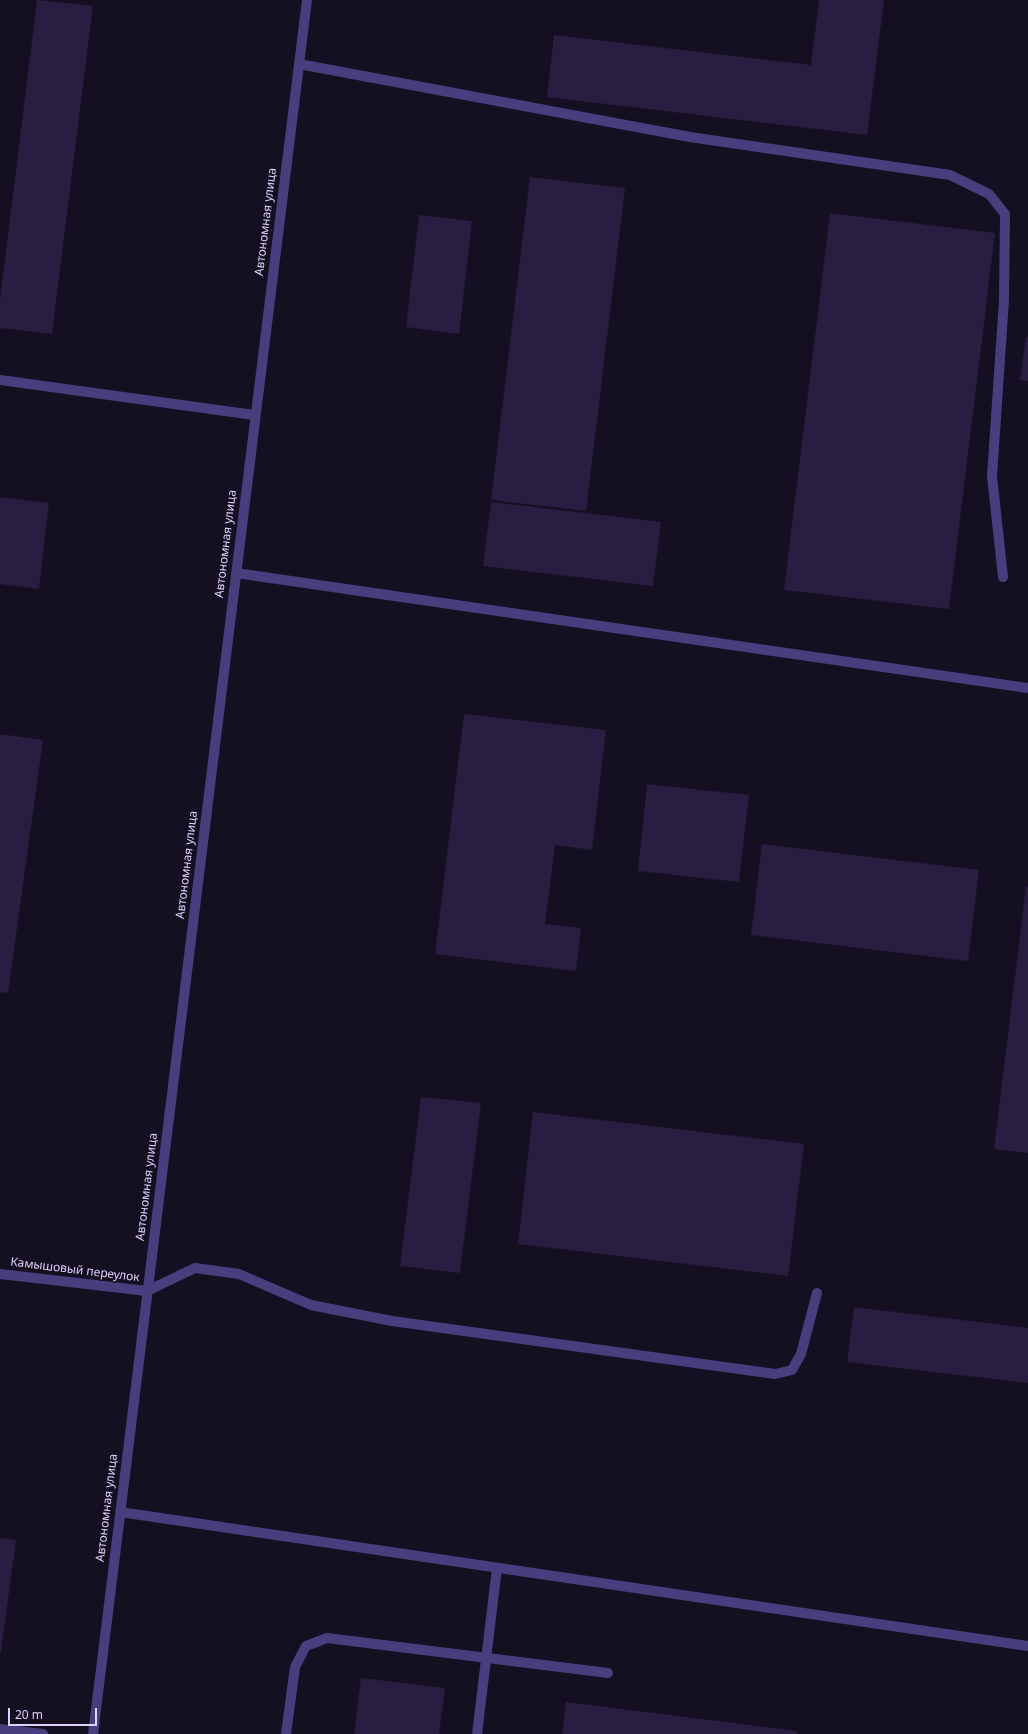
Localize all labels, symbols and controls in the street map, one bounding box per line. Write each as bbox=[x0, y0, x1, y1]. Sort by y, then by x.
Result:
street label: Автономная улица bbox=[252, 167, 280, 277]
street label: Автономная улица bbox=[212, 489, 240, 599]
street label: Автономная улица bbox=[173, 810, 201, 920]
street label: Автономная улица bbox=[133, 1132, 161, 1242]
street label: Камышовый переулок bbox=[10, 1255, 140, 1285]
street label: Автономная улица bbox=[93, 1453, 121, 1563]
scale bar bbox=[10, 1700, 99, 1726]
text: 20 m bbox=[15, 1706, 43, 1723]

